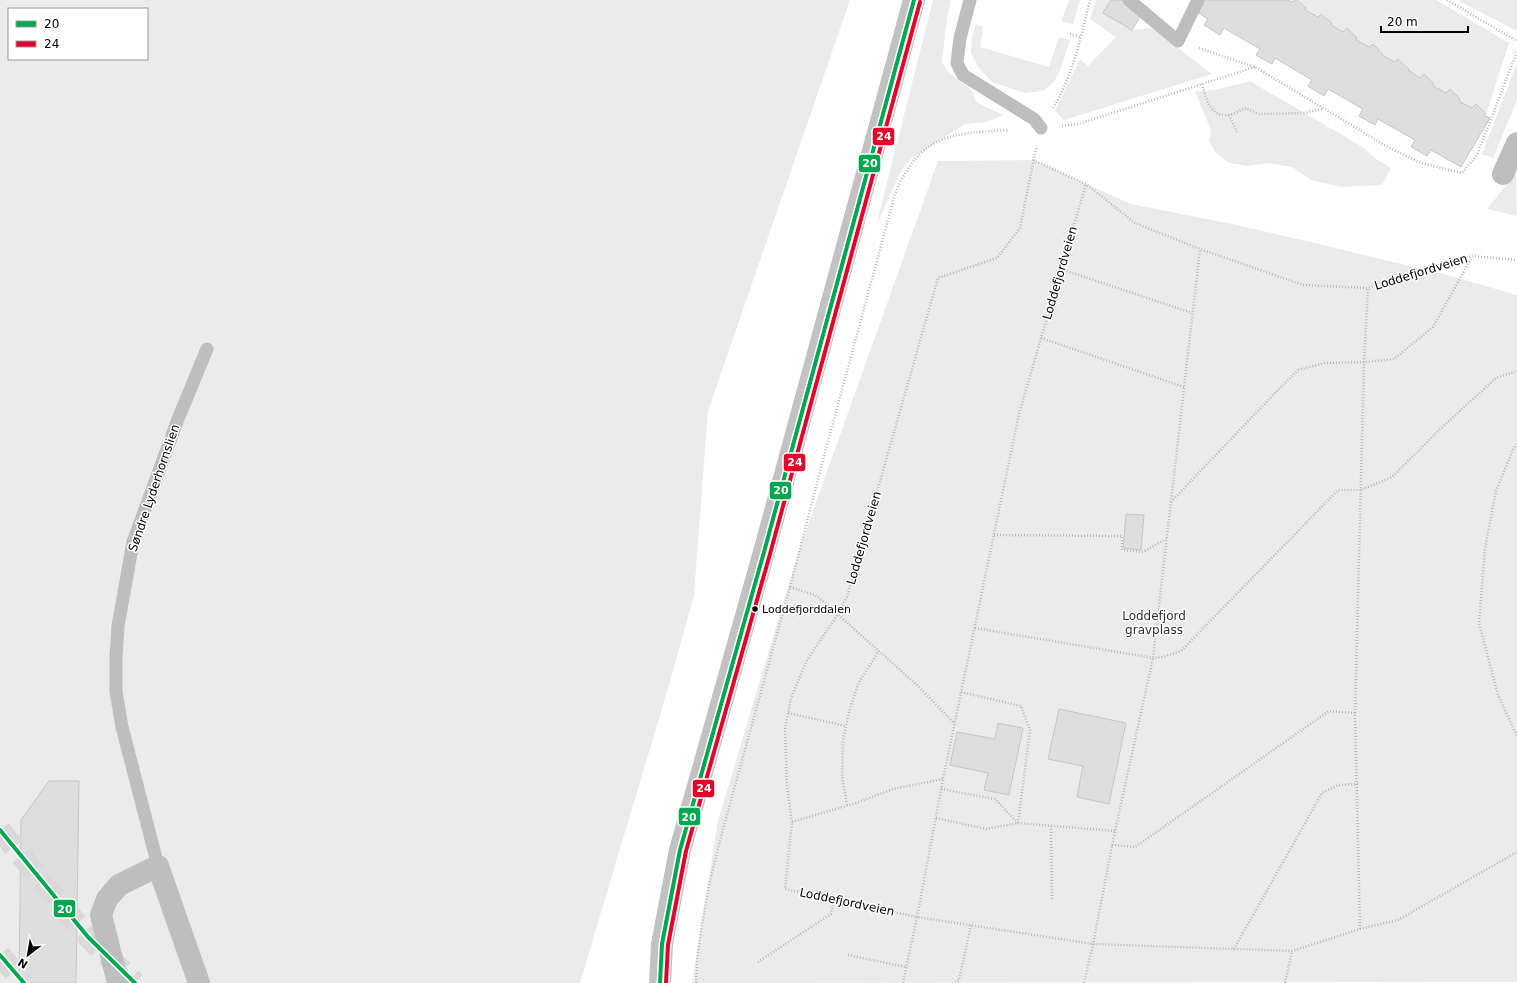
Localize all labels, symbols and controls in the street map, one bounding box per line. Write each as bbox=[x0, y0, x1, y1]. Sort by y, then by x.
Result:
legend bbox=[8, 8, 148, 60]
scale bar bbox=[1381, 8, 1468, 34]
text: 20 m bbox=[1387, 15, 1418, 29]
text: 20 bbox=[44, 17, 59, 31]
text: 24 bbox=[44, 37, 59, 51]
line badge: 24 bbox=[872, 127, 895, 146]
text: 24 bbox=[876, 130, 892, 143]
line badge: 20 bbox=[858, 154, 881, 173]
text: 20 bbox=[862, 157, 878, 170]
street label: Loddefjordveien bbox=[1040, 225, 1080, 321]
street label: Loddefjordveien bbox=[1373, 251, 1469, 293]
street label: Søndre Lyderhornslien bbox=[126, 423, 182, 553]
line badge: 24 bbox=[783, 453, 806, 472]
text: 24 bbox=[787, 456, 803, 469]
line badge: 20 bbox=[769, 481, 792, 500]
text: 20 bbox=[773, 484, 789, 497]
street label: Loddefjordveien bbox=[844, 490, 884, 586]
place label: Loddefjorddalen bbox=[762, 603, 851, 616]
marker: Loddefjorddalen bbox=[750, 604, 760, 614]
park label: Loddefjord gravplass bbox=[1122, 609, 1186, 637]
line badge: 24 bbox=[692, 779, 715, 798]
text: 24 bbox=[696, 782, 712, 795]
line badge: 20 bbox=[678, 807, 701, 826]
text: 20 bbox=[681, 811, 697, 824]
street label: Loddefjordveien bbox=[798, 885, 896, 919]
line badge: 20 bbox=[53, 899, 76, 918]
text: 20 bbox=[57, 903, 73, 916]
north arrow bbox=[8, 935, 48, 975]
text: N bbox=[16, 955, 30, 971]

